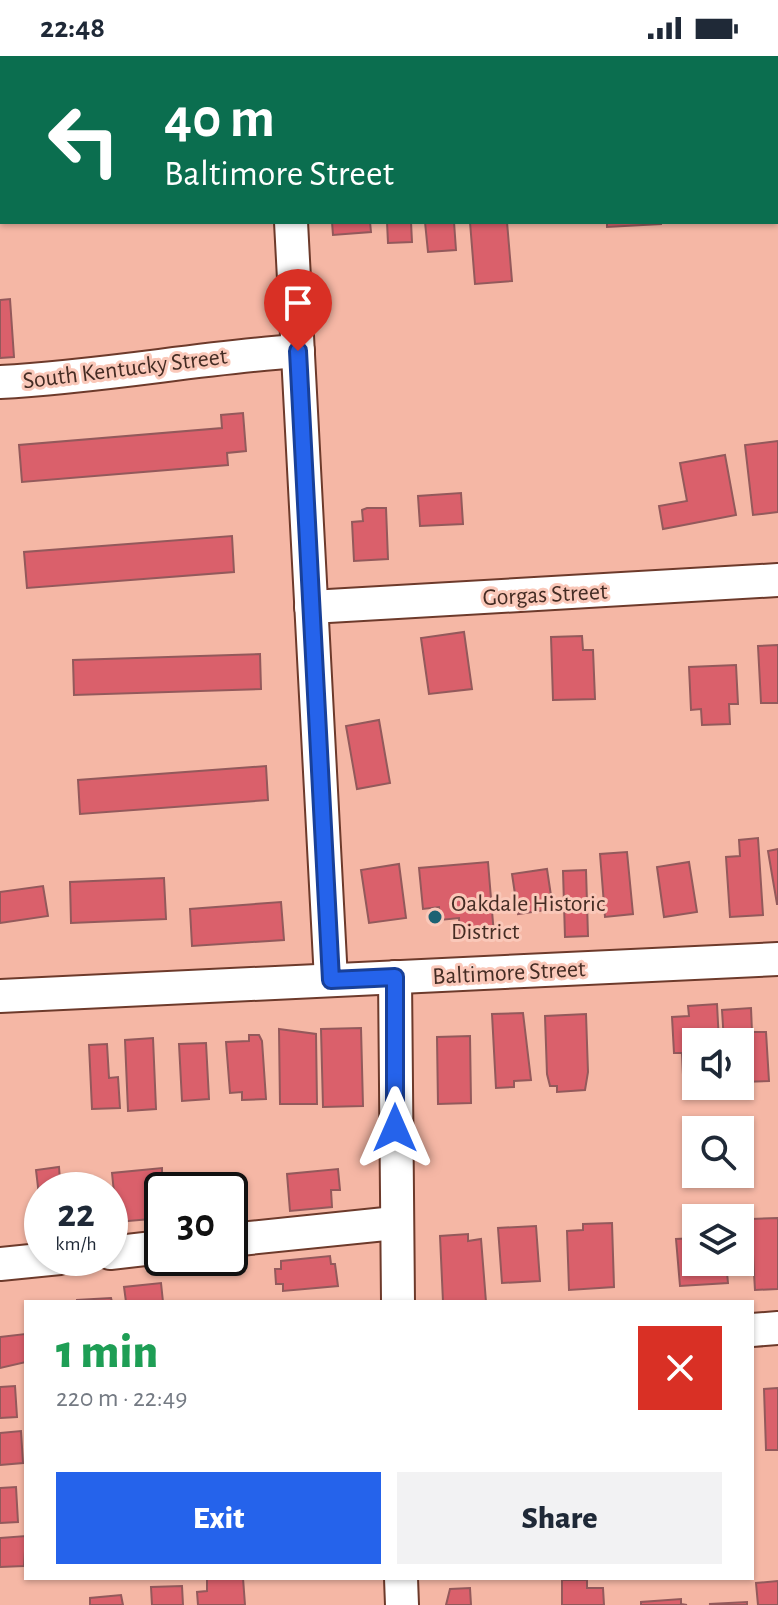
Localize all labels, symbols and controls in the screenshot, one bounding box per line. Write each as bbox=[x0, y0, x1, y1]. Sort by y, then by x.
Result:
text: 22:48 bbox=[40, 13, 105, 43]
icon: left bbox=[32, 88, 136, 192]
text: 40 m bbox=[164, 91, 275, 147]
text: Baltimore Street bbox=[164, 156, 394, 192]
pin bbox=[264, 269, 332, 351]
icon: arrive bbox=[276, 281, 320, 325]
street label: South Kentucky Street bbox=[22, 345, 229, 393]
street label: Gorgas Street bbox=[482, 580, 608, 610]
place label: Oakdale Historic District bbox=[451, 892, 605, 944]
marker: Oakdale Historic District bbox=[426, 908, 444, 926]
street label: Baltimore Street bbox=[432, 957, 587, 989]
map controls bbox=[682, 1028, 754, 1276]
button: sound bbox=[682, 1028, 754, 1100]
position arrow bbox=[353, 1086, 437, 1170]
button: search bbox=[682, 1116, 754, 1188]
speed limit sign: 30 bbox=[144, 1172, 248, 1276]
text: 22 bbox=[57, 1194, 95, 1234]
button: layers bbox=[682, 1204, 754, 1276]
text: km/h bbox=[55, 1234, 97, 1254]
button: close bbox=[638, 1326, 722, 1410]
text: 1 min bbox=[56, 1329, 158, 1377]
text: 220 m · 22:49 bbox=[56, 1385, 187, 1411]
button: Exit bbox=[56, 1472, 381, 1564]
button: Share bbox=[397, 1472, 722, 1564]

